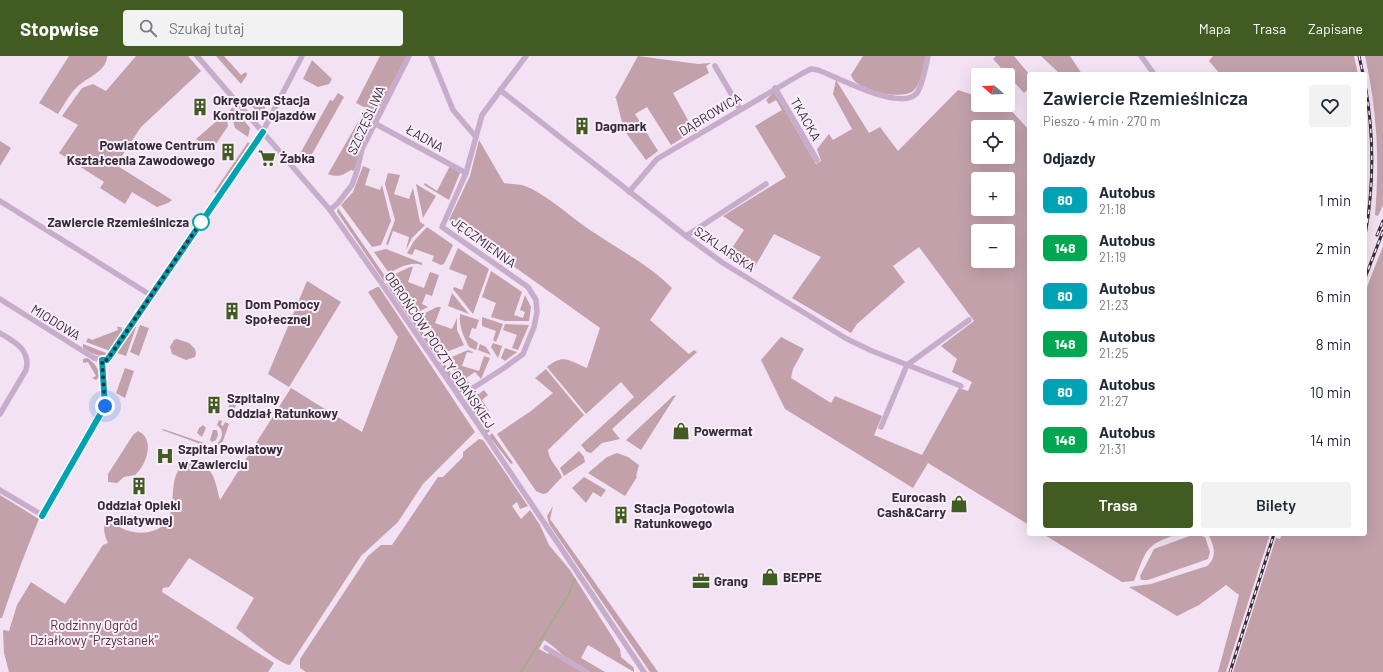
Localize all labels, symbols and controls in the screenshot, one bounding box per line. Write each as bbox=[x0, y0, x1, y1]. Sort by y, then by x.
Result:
search box bbox=[123, 10, 403, 46]
text: Stopwise bbox=[20, 17, 99, 40]
icon: search bbox=[137, 17, 159, 39]
text: Szukaj tutaj bbox=[169, 19, 244, 37]
text: Mapa bbox=[1199, 20, 1231, 37]
text: Trasa bbox=[1253, 20, 1286, 37]
text: Zapisane bbox=[1308, 20, 1363, 37]
north arrow bbox=[971, 68, 1015, 112]
map controls bbox=[971, 68, 1015, 268]
street label: SZCZĘŚLIWA bbox=[344, 83, 388, 157]
button: heart bbox=[1309, 85, 1351, 127]
text: Zawiercie Rzemieślnicza bbox=[1043, 86, 1248, 109]
street label: DĄBROWICA bbox=[676, 89, 744, 139]
place label: Okręgowa Stacja Kontroli Pojazdów bbox=[213, 92, 316, 123]
street label: TKACKA bbox=[787, 94, 825, 144]
building icon: Okręgowa Stacja Kontroli Pojazdów bbox=[190, 97, 210, 117]
text: Pieszo · 4 min · 270 m bbox=[1043, 113, 1160, 129]
building icon: Dagmark bbox=[572, 116, 592, 136]
place label: Dagmark bbox=[595, 118, 647, 134]
button: locate bbox=[971, 120, 1015, 164]
street label: ŁADNA bbox=[402, 121, 447, 155]
place label: Powiatowe Centrum Kształcenia Zawodowego bbox=[67, 137, 215, 168]
building icon: Powiatowe Centrum Kształcenia Zawodowego bbox=[218, 142, 238, 162]
supermarket icon: Żabka bbox=[257, 148, 277, 168]
text: Odjazdy bbox=[1043, 149, 1095, 167]
place label: Żabka bbox=[280, 150, 315, 166]
button: + bbox=[971, 172, 1015, 216]
text: Autobus bbox=[1099, 183, 1155, 201]
text: 80 bbox=[1057, 191, 1073, 208]
text: 1 min bbox=[1318, 191, 1351, 209]
text: 21:18 bbox=[1099, 201, 1126, 217]
marker: Zawiercie Rzemieślnicza bbox=[192, 213, 210, 231]
street label: JĘCZMIENNA bbox=[448, 213, 520, 271]
place label: Zawiercie Rzemieślnicza bbox=[47, 214, 189, 230]
street label: SZKLARSKA bbox=[691, 223, 759, 275]
button: − bbox=[971, 224, 1015, 268]
text: Autobus bbox=[1099, 231, 1155, 249]
text: 148 bbox=[1055, 239, 1076, 256]
text: 2 min bbox=[1316, 239, 1351, 257]
text: 21:19 bbox=[1099, 249, 1126, 265]
street label: OBROŃCÓW POCZTY GDAŃSKIEJ bbox=[381, 269, 499, 431]
text: Autobus bbox=[1099, 279, 1155, 297]
text: 80 bbox=[1057, 287, 1073, 304]
text: 6 min bbox=[1316, 287, 1351, 305]
place label: Dom Pomocy Społecznej bbox=[245, 296, 320, 327]
text: 21:23 bbox=[1099, 297, 1128, 313]
street label: MIODOWA bbox=[28, 301, 84, 343]
building icon: Dom Pomocy Społecznej bbox=[222, 301, 242, 321]
text: Autobus bbox=[1099, 327, 1155, 345]
text: 148 bbox=[1055, 335, 1076, 352]
text: 8 min bbox=[1316, 335, 1351, 353]
text: 21:25 bbox=[1099, 345, 1128, 361]
text: Autobus bbox=[1099, 375, 1155, 393]
text: 80 bbox=[1057, 383, 1073, 400]
text: 10 min bbox=[1310, 383, 1351, 401]
place label: Szpitalny Oddział Ratunkowy bbox=[227, 390, 338, 421]
text: 21:27 bbox=[1099, 393, 1128, 409]
building icon: Szpitalny Oddział Ratunkowy bbox=[204, 395, 224, 415]
your location bbox=[95, 396, 115, 416]
shop icon: Powermat bbox=[671, 421, 691, 441]
place label: Powermat bbox=[694, 423, 753, 439]
text: Autobus bbox=[1099, 423, 1155, 441]
text: 148 bbox=[1055, 431, 1076, 448]
text: 14 min bbox=[1310, 431, 1351, 449]
place label: Szpital Powiatowy w Zawierciu bbox=[178, 441, 283, 472]
text: 21:31 bbox=[1099, 441, 1126, 457]
hospital icon: Szpital Powiatowy w Zawierciu bbox=[155, 446, 175, 466]
building icon: Oddział Opieki Paliatywnej bbox=[129, 476, 149, 496]
button: Trasa bbox=[1043, 482, 1193, 528]
button: Bilety bbox=[1201, 482, 1351, 528]
place label: Eurocash Cash&Carry bbox=[877, 489, 946, 520]
shop icon: Eurocash Cash&Carry bbox=[949, 494, 969, 514]
place label: Oddział Opieki Paliatywnej bbox=[97, 497, 181, 528]
place label: Stacja Pogotowia Ratunkowego bbox=[634, 500, 734, 531]
building icon: Stacja Pogotowia Ratunkowego bbox=[611, 505, 631, 525]
shop icon: BEPPE bbox=[760, 567, 780, 587]
place label: BEPPE bbox=[783, 569, 822, 585]
office icon: Grang bbox=[691, 571, 711, 591]
place label: Grang bbox=[714, 573, 748, 589]
park label: Rodzinny Ogród Działkowy "Przystanek" bbox=[30, 617, 159, 648]

